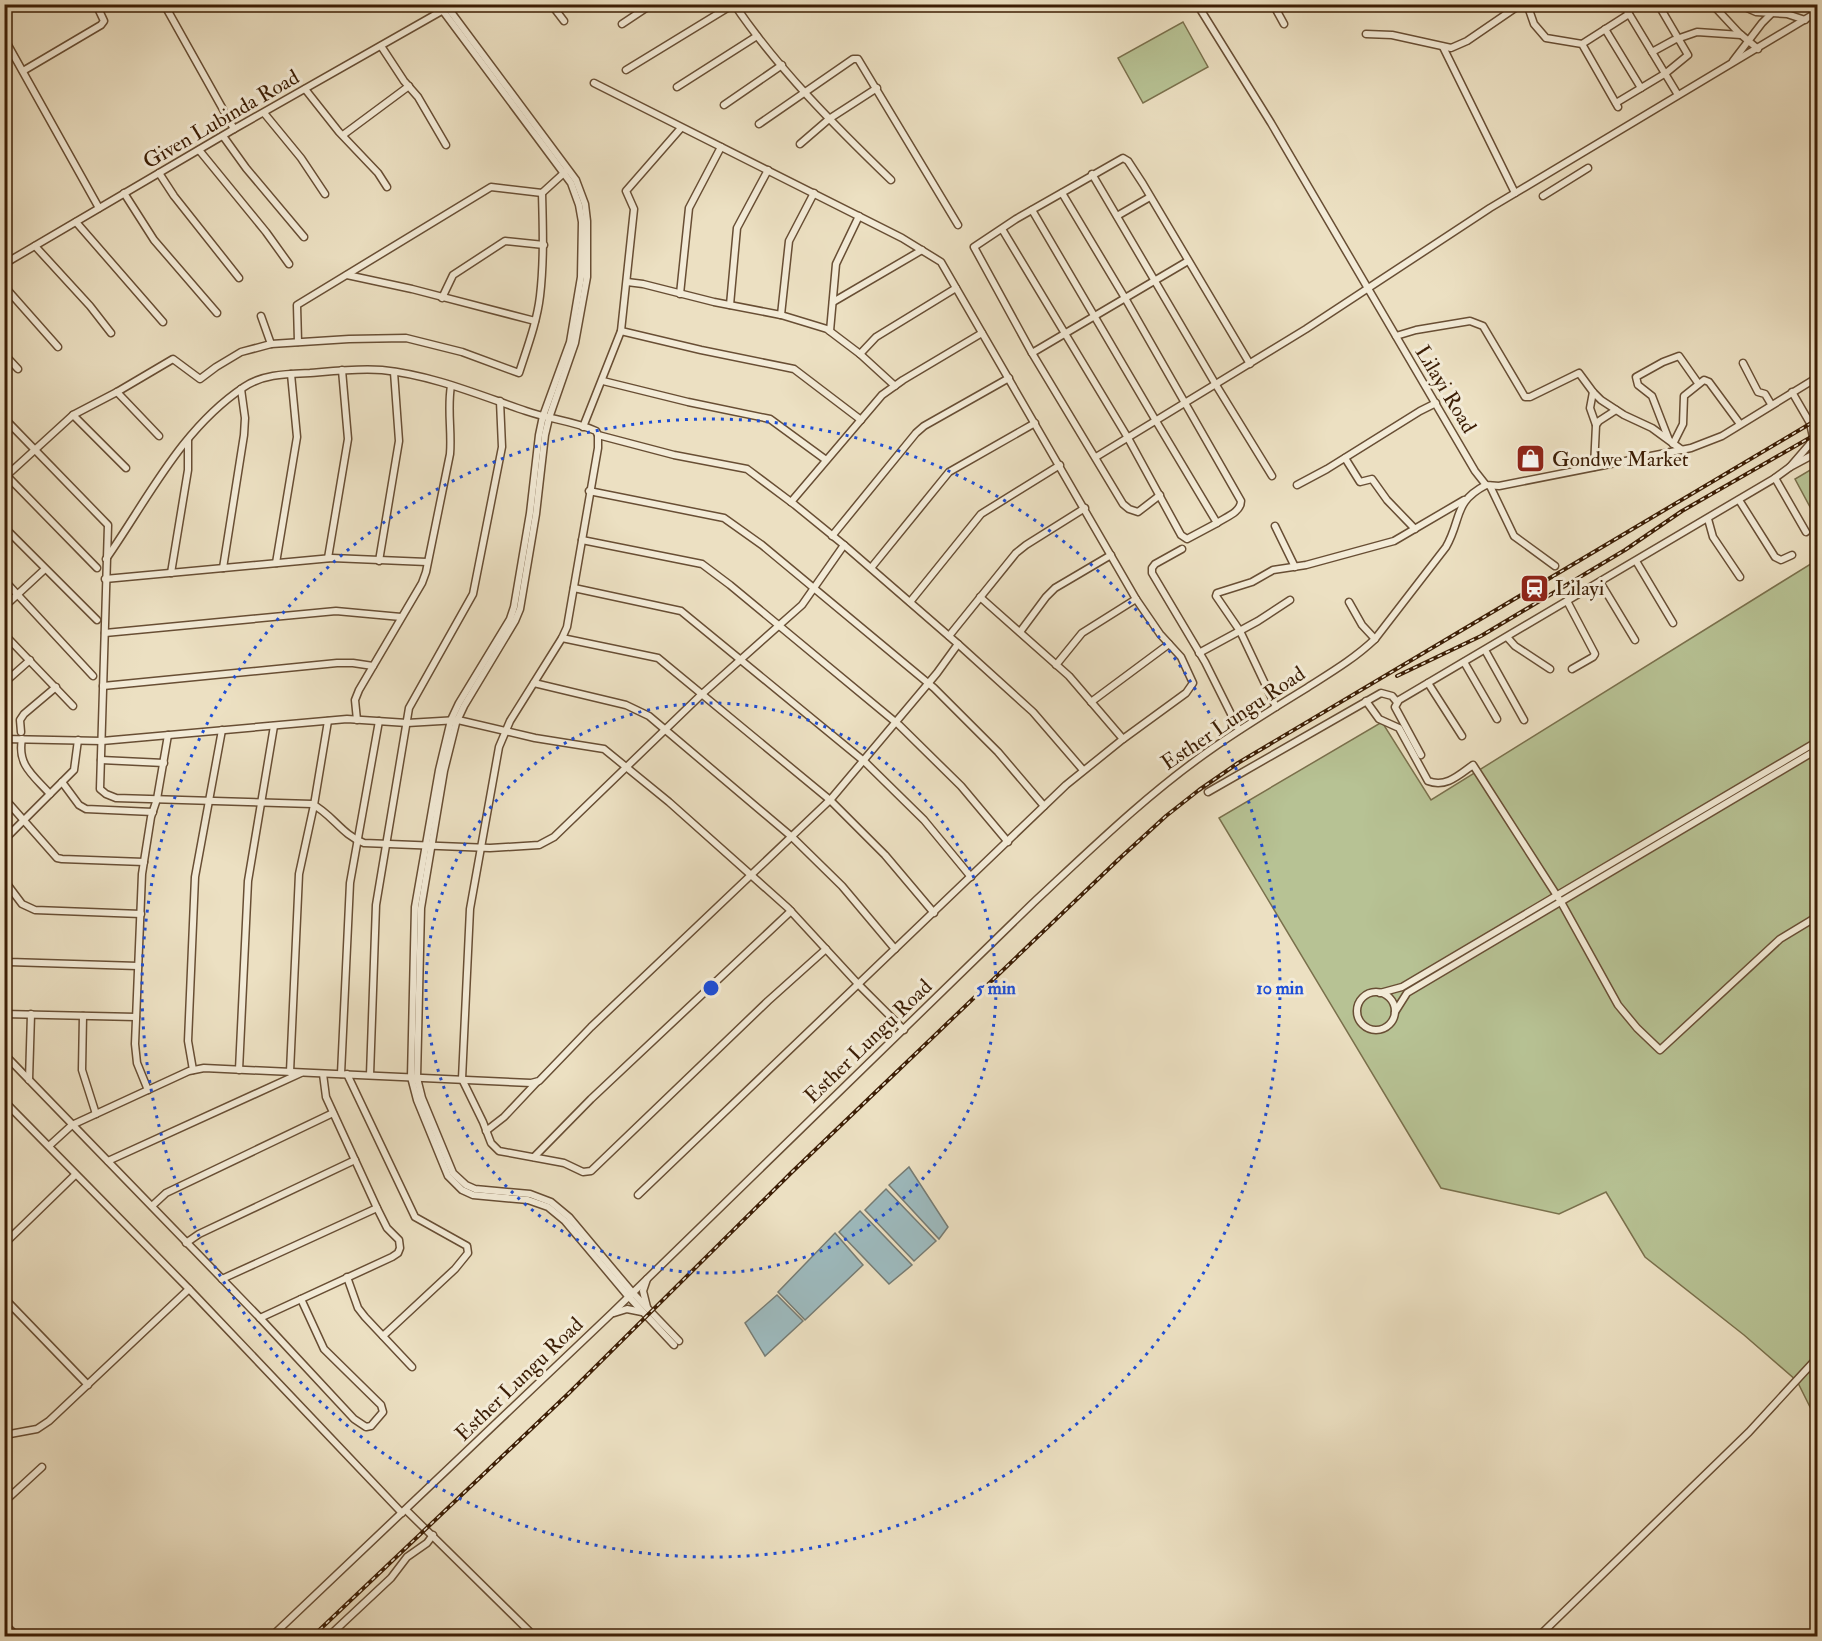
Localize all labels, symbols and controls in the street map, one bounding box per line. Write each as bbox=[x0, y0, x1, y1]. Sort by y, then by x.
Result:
street label: Given Lubinda Road bbox=[138, 63, 305, 175]
street label: Lilayi Road bbox=[1409, 340, 1483, 439]
shop icon: Gondwe Market bbox=[1515, 443, 1547, 475]
place label: Gondwe Market bbox=[1552, 446, 1689, 473]
station icon: Lilayi bbox=[1518, 572, 1550, 604]
place label: Lilayi bbox=[1555, 575, 1605, 602]
street label: Esther Lungu Road bbox=[1156, 660, 1311, 777]
street label: Esther Lungu Road bbox=[799, 973, 939, 1109]
text: 5 min bbox=[976, 977, 1017, 1000]
text: 10 min bbox=[1256, 977, 1304, 1000]
centre of rings bbox=[701, 978, 721, 998]
street label: Esther Lungu Road bbox=[450, 1311, 590, 1447]

